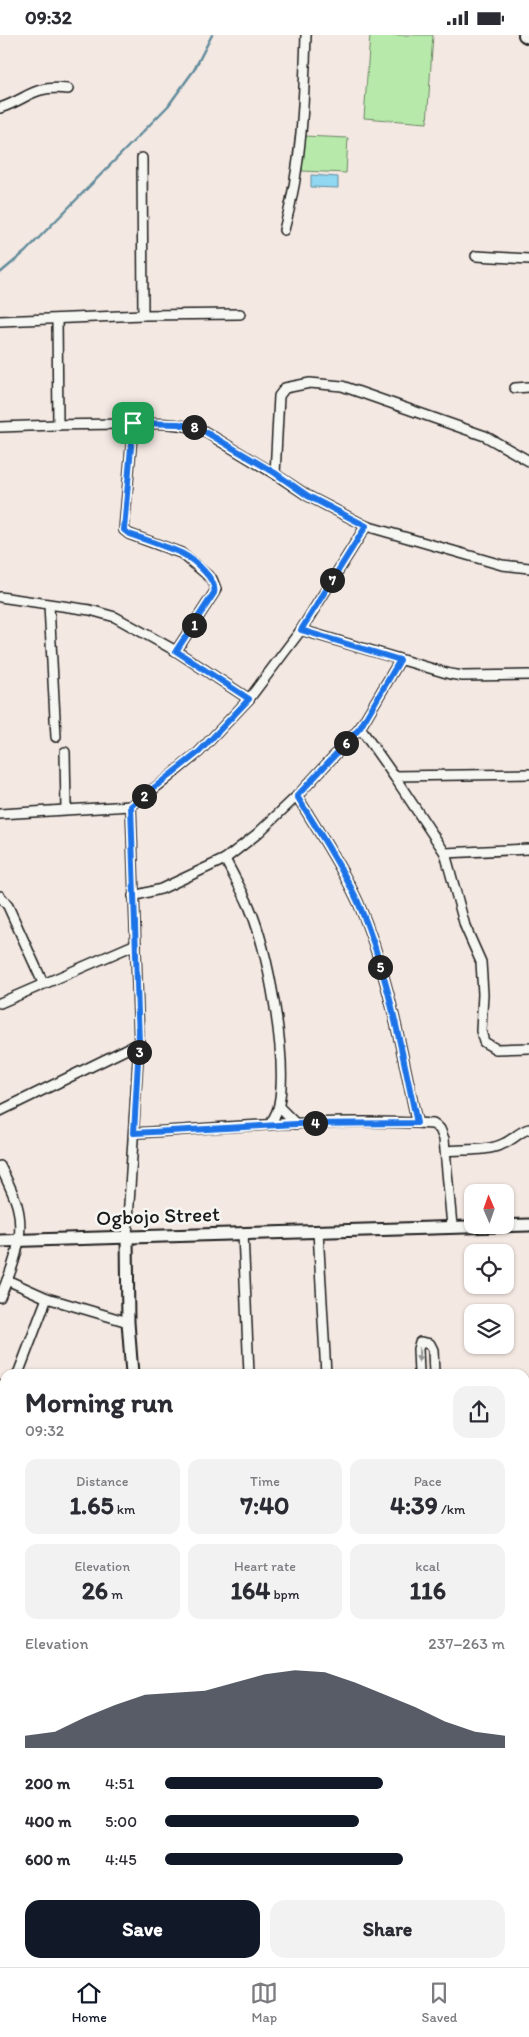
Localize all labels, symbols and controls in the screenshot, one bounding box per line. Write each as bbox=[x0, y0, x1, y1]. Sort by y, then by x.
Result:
text: 09:32 bbox=[25, 6, 72, 29]
pin bbox=[112, 402, 154, 444]
icon: arrive bbox=[119, 409, 147, 437]
pin: 8 bbox=[182, 415, 206, 439]
text: 8 bbox=[191, 419, 198, 436]
pin: 7 bbox=[320, 567, 344, 593]
text: 7 bbox=[329, 572, 336, 589]
pin: 1 bbox=[182, 613, 206, 637]
text: 1 bbox=[191, 617, 198, 634]
pin: 6 bbox=[334, 731, 358, 755]
text: 6 bbox=[343, 735, 350, 752]
pin: 2 bbox=[132, 783, 156, 809]
text: 2 bbox=[141, 788, 148, 805]
pin: 5 bbox=[368, 955, 392, 979]
text: 5 bbox=[377, 959, 384, 976]
pin: 3 bbox=[126, 1039, 152, 1065]
text: 3 bbox=[136, 1044, 143, 1061]
pin: 4 bbox=[302, 1111, 328, 1135]
text: 4 bbox=[311, 1115, 320, 1132]
north arrow bbox=[464, 1184, 514, 1234]
map controls bbox=[464, 1184, 514, 1354]
street label: Ogbojo Street bbox=[96, 1201, 220, 1230]
button: locate bbox=[464, 1244, 514, 1294]
button: layers bbox=[464, 1304, 514, 1354]
one-way arrow bbox=[415, 1347, 423, 1363]
text: Morning run bbox=[25, 1385, 173, 1419]
button: share bbox=[453, 1386, 505, 1438]
text: 09:32 bbox=[25, 1421, 64, 1440]
text: Distance bbox=[76, 1473, 129, 1490]
text: Time bbox=[250, 1473, 280, 1490]
text: Pace bbox=[414, 1473, 442, 1490]
text: 1.65 bbox=[69, 1490, 114, 1520]
text: 7:40 bbox=[241, 1490, 289, 1520]
text: 4:39 bbox=[390, 1490, 438, 1520]
text: km bbox=[114, 1501, 135, 1518]
text: /km bbox=[438, 1501, 465, 1518]
text: Elevation bbox=[75, 1558, 130, 1575]
text: Heart rate bbox=[234, 1558, 296, 1575]
text: kcal bbox=[415, 1558, 440, 1575]
text: 26 bbox=[82, 1575, 108, 1605]
text: 164 bbox=[231, 1575, 270, 1605]
text: 116 bbox=[409, 1575, 446, 1605]
text: m bbox=[108, 1586, 123, 1603]
text: bpm bbox=[270, 1586, 299, 1603]
text: Elevation bbox=[25, 1634, 89, 1653]
text: 237–263 m bbox=[428, 1634, 505, 1653]
text: 200 m bbox=[25, 1774, 70, 1793]
text: 4:51 bbox=[105, 1774, 134, 1793]
text: 400 m bbox=[25, 1812, 71, 1831]
text: 5:00 bbox=[105, 1812, 137, 1831]
text: 600 m bbox=[25, 1850, 70, 1869]
text: 4:45 bbox=[105, 1850, 137, 1869]
button: Save bbox=[25, 1900, 260, 1958]
button: Share bbox=[270, 1900, 505, 1958]
tab: Home bbox=[72, 1979, 107, 2026]
tab: Map bbox=[250, 1979, 278, 2026]
tab: Saved bbox=[422, 1979, 457, 2026]

